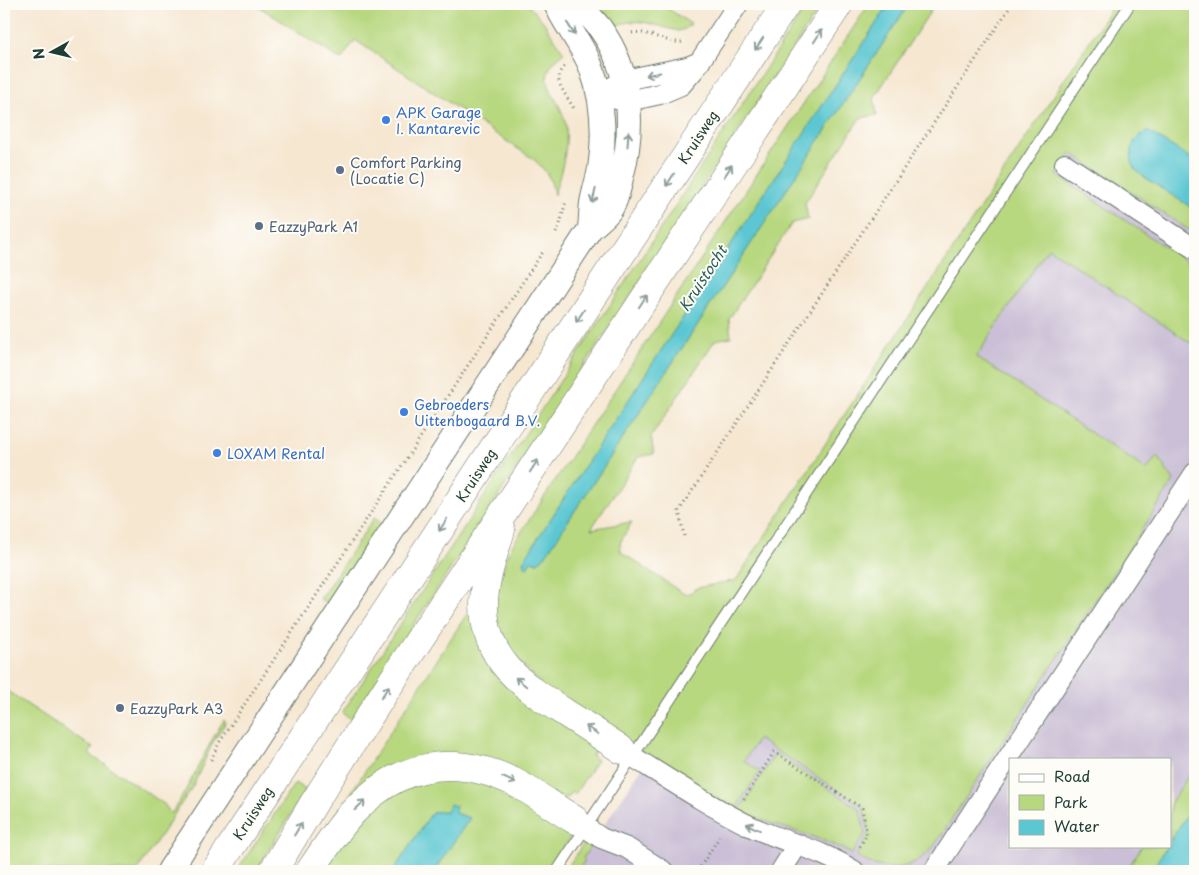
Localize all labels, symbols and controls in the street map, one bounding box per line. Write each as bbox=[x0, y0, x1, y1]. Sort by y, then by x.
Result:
one-way arrow bbox=[566, 22, 576, 36]
north arrow bbox=[28, 28, 78, 78]
one-way arrow bbox=[813, 29, 823, 43]
one-way arrow bbox=[754, 37, 764, 51]
text: N bbox=[27, 47, 50, 61]
one-way arrow bbox=[645, 70, 661, 80]
place label: APK Garage I. Kantarevic bbox=[396, 102, 481, 139]
street label: Kruisweg bbox=[673, 106, 723, 168]
marker: APK Garage I. Kantarevic bbox=[380, 114, 392, 126]
one-way arrow bbox=[624, 131, 633, 147]
place label: Comfort Parking (Locatie C) bbox=[350, 152, 462, 189]
marker: Comfort Parking (Locatie C) bbox=[334, 164, 346, 176]
one-way arrow bbox=[724, 165, 734, 179]
one-way arrow bbox=[665, 173, 675, 187]
one-way arrow bbox=[589, 188, 598, 204]
place label: EazzyPark A1 bbox=[269, 216, 358, 237]
marker: EazzyPark A1 bbox=[253, 220, 265, 232]
water label: Kruistocht bbox=[672, 239, 733, 316]
one-way arrow bbox=[638, 295, 648, 309]
one-way arrow bbox=[575, 309, 586, 323]
place label: Gebroeders Uittenbogaard B.V. bbox=[414, 394, 541, 431]
marker: Gebroeders Uittenbogaard B.V. bbox=[398, 406, 410, 418]
place label: LOXAM Rental bbox=[227, 443, 325, 464]
street label: Kruisweg bbox=[451, 444, 501, 506]
marker: LOXAM Rental bbox=[211, 447, 223, 459]
one-way arrow bbox=[529, 459, 539, 473]
one-way arrow bbox=[438, 517, 448, 531]
one-way arrow bbox=[515, 676, 528, 688]
one-way arrow bbox=[380, 686, 390, 700]
place label: EazzyPark A3 bbox=[130, 698, 223, 719]
marker: EazzyPark A3 bbox=[114, 702, 126, 714]
one-way arrow bbox=[585, 725, 599, 735]
legend bbox=[1009, 758, 1172, 848]
text: Road bbox=[1054, 764, 1090, 787]
one-way arrow bbox=[501, 776, 516, 786]
street label: Kruisweg bbox=[228, 782, 278, 844]
text: Park bbox=[1054, 790, 1088, 813]
one-way arrow bbox=[354, 799, 367, 811]
text: Water bbox=[1054, 814, 1099, 837]
one-way arrow bbox=[746, 822, 761, 831]
one-way arrow bbox=[294, 823, 304, 837]

